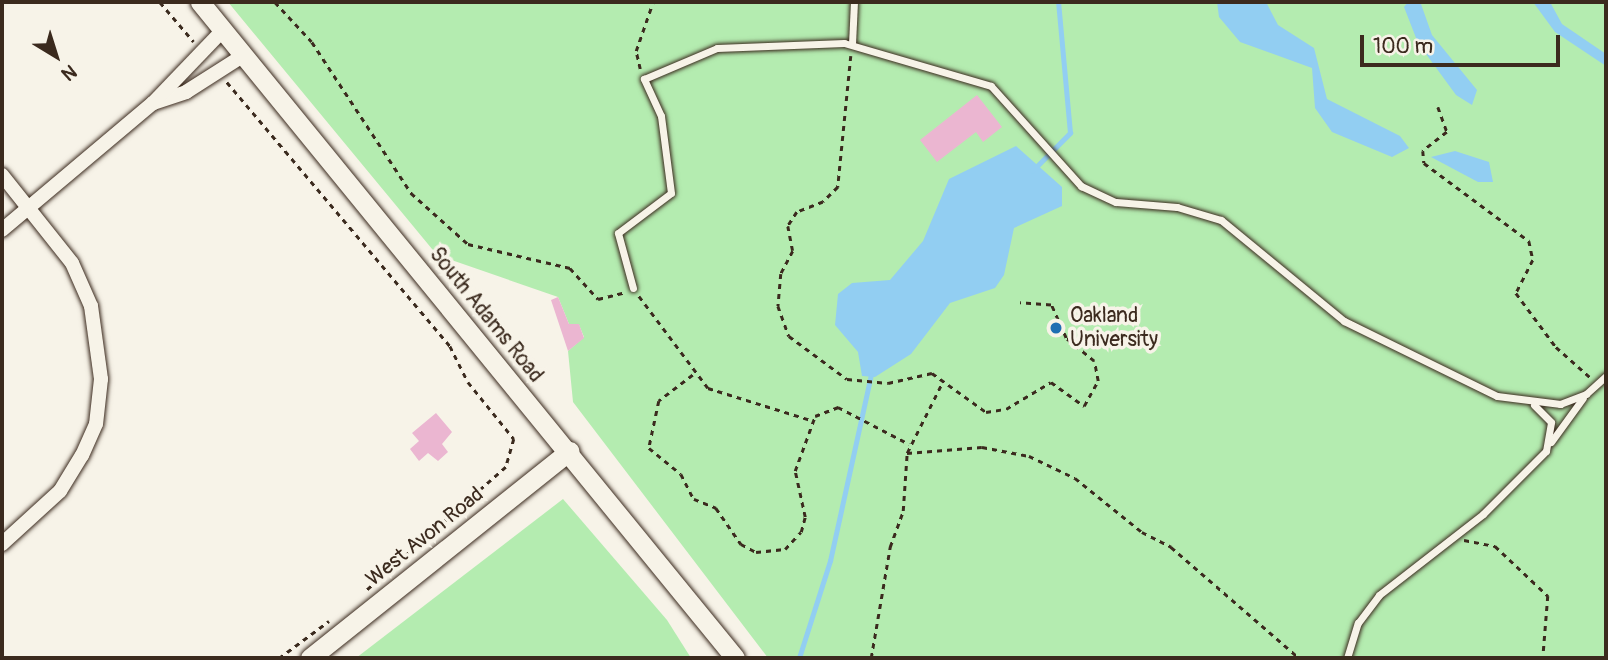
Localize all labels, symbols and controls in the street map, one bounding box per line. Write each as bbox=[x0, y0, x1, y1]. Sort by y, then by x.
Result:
north arrow bbox=[21, 21, 91, 91]
scale bar bbox=[1363, 21, 1562, 65]
text: 100 m bbox=[1373, 33, 1433, 60]
text: N bbox=[56, 59, 81, 86]
street label: South Adams Road bbox=[424, 242, 548, 388]
place label: Oakland University bbox=[1070, 303, 1158, 353]
marker: Oakland University bbox=[1048, 320, 1064, 336]
street label: West Avon Road bbox=[361, 482, 489, 592]

